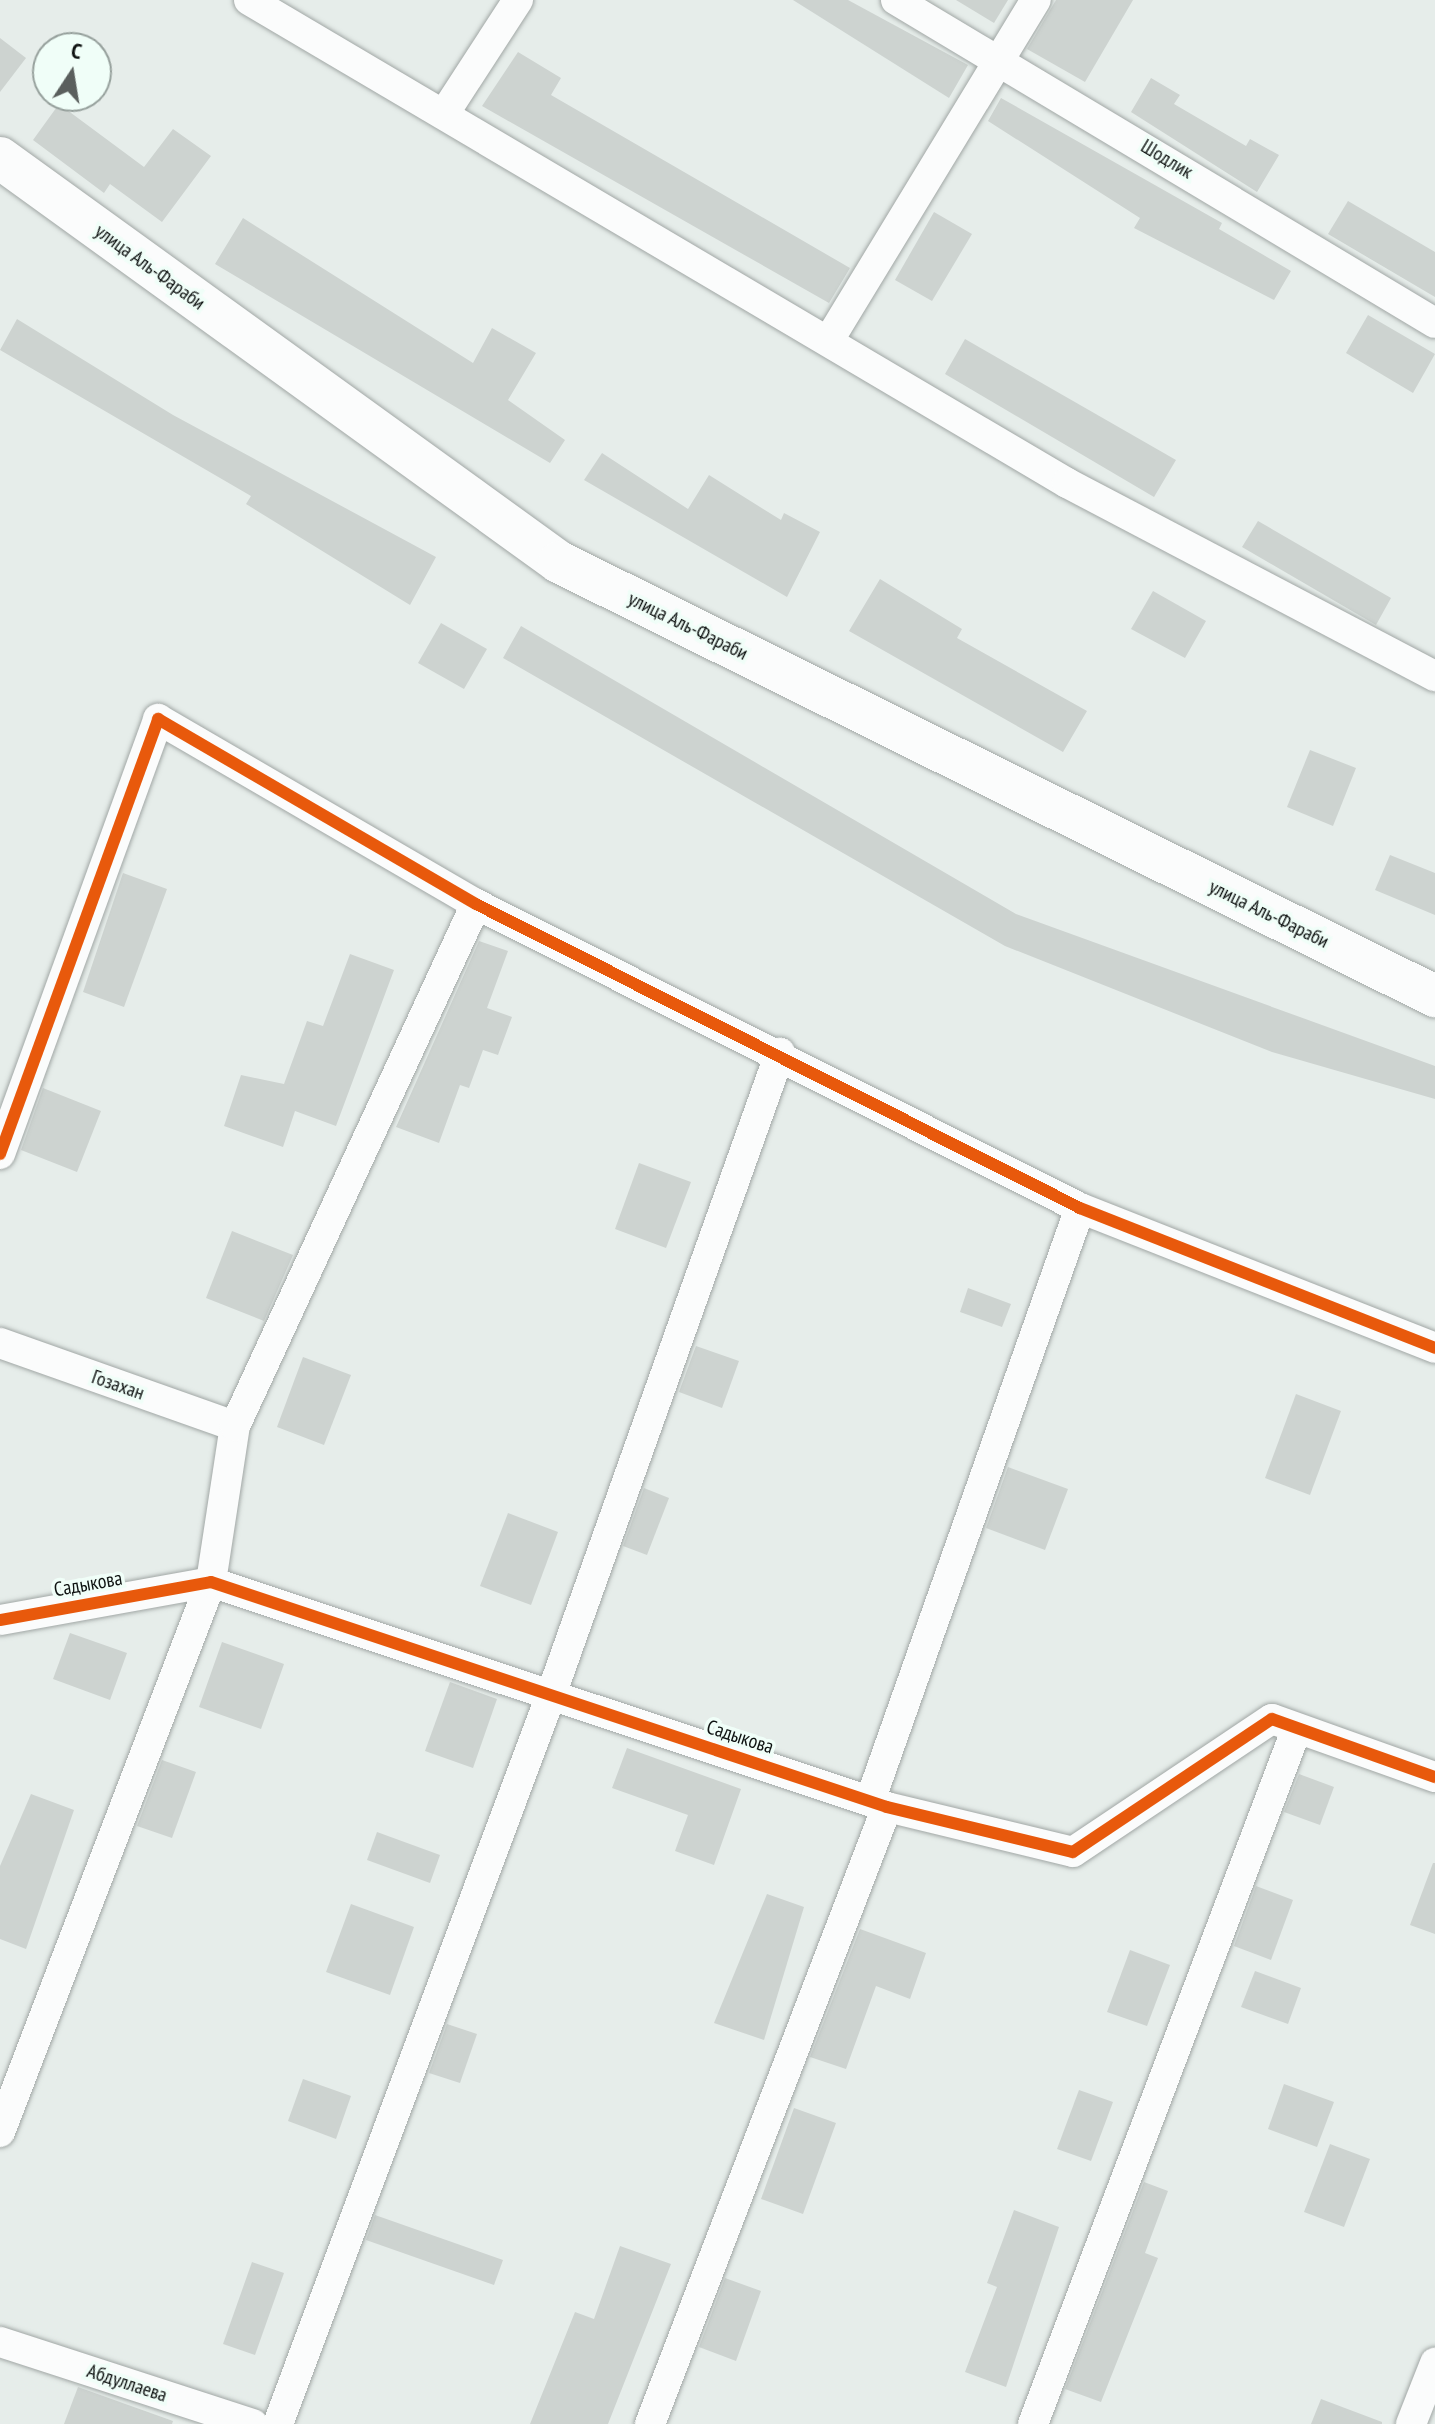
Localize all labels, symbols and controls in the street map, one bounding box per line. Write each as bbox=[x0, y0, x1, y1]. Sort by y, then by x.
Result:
north arrow bbox=[32, 32, 112, 112]
text: С bbox=[69, 36, 84, 65]
street label: Шодлик bbox=[1137, 134, 1197, 184]
street label: улица Аль-Фараби bbox=[90, 219, 210, 315]
street label: улица Аль-Фараби bbox=[624, 587, 752, 665]
street label: улица Аль-Фараби bbox=[1205, 875, 1333, 953]
street label: Гозахан bbox=[89, 1365, 147, 1405]
street label: Садыкова bbox=[52, 1566, 124, 1602]
street label: Садыкова bbox=[703, 1715, 777, 1759]
street label: Абдуллаева bbox=[84, 2359, 170, 2407]

